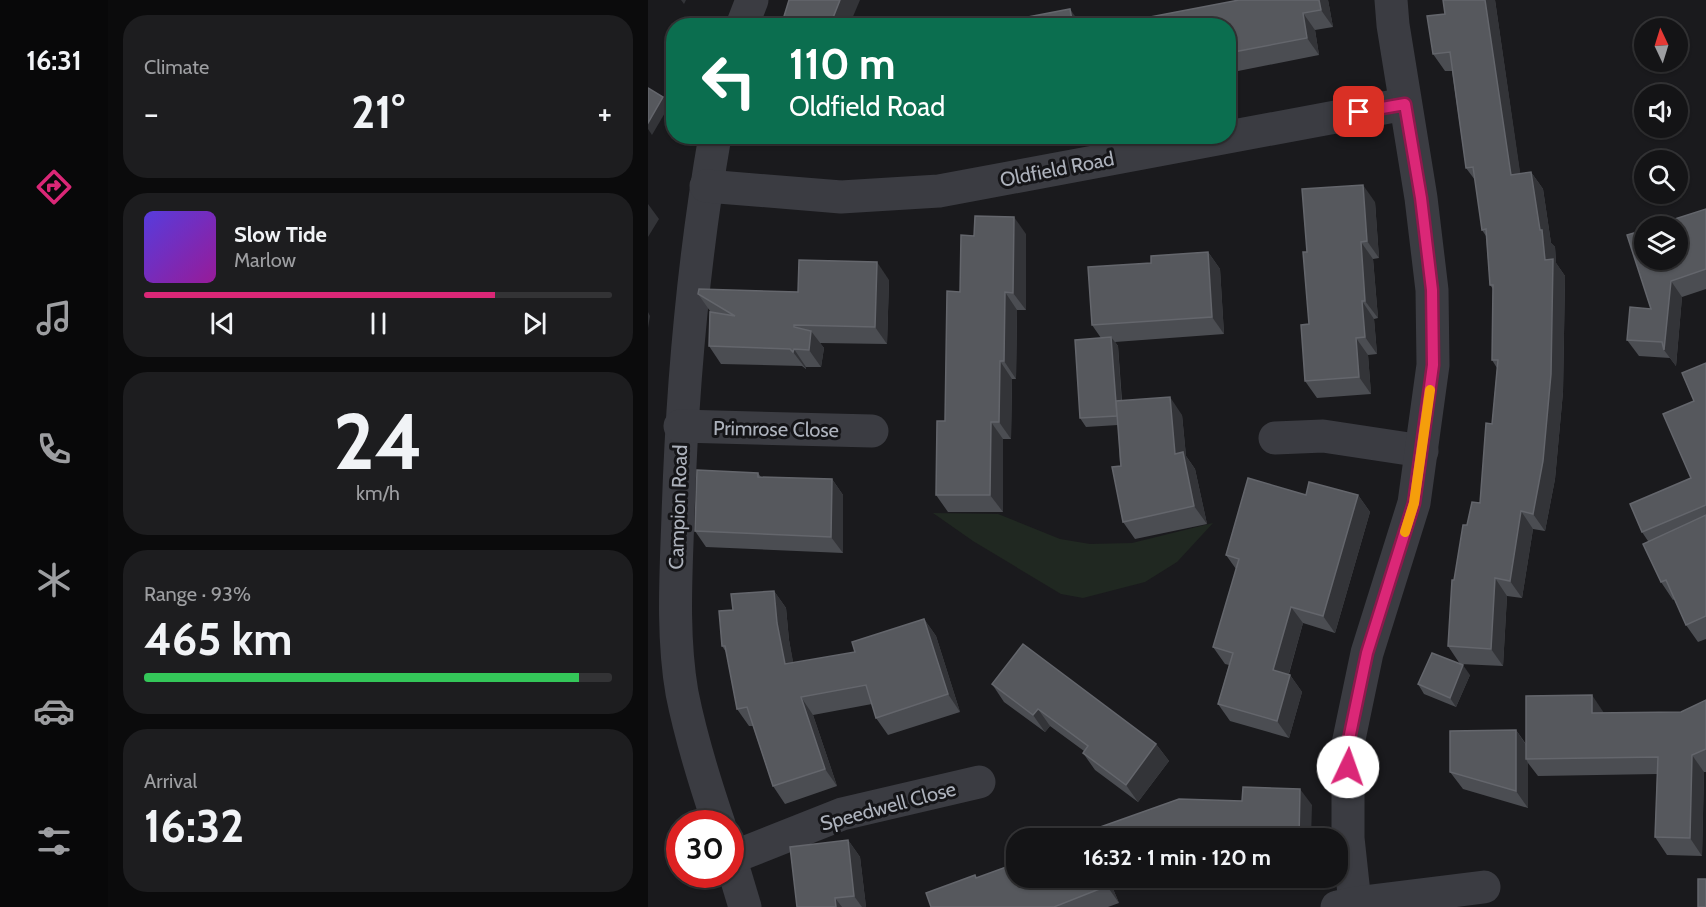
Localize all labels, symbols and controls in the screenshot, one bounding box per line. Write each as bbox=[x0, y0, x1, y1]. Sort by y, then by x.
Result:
north arrow bbox=[1634, 18, 1688, 72]
map controls bbox=[1634, 18, 1688, 270]
text: 110 m bbox=[789, 38, 896, 90]
icon: left bbox=[690, 42, 768, 120]
text: 16:31 bbox=[26, 44, 82, 77]
text: Climate bbox=[144, 55, 209, 79]
button: sound bbox=[1634, 84, 1688, 138]
text: 21° bbox=[351, 85, 405, 139]
pin bbox=[1333, 86, 1384, 137]
text: Oldfield Road bbox=[789, 90, 945, 123]
text: − bbox=[144, 93, 159, 133]
text: + bbox=[597, 93, 612, 133]
icon: arrive bbox=[1342, 95, 1375, 128]
street label: Oldfield Road bbox=[998, 146, 1116, 192]
button: search bbox=[1634, 150, 1688, 204]
icon: directions bbox=[33, 166, 75, 208]
button: layers bbox=[1634, 216, 1688, 270]
text: Slow Tide bbox=[234, 221, 327, 248]
text: Marlow bbox=[234, 248, 296, 272]
icon: music bbox=[33, 297, 75, 339]
icon: previous bbox=[206, 307, 239, 340]
icon: pause bbox=[362, 307, 395, 340]
icon: next bbox=[518, 307, 551, 340]
text: 24 bbox=[333, 394, 423, 489]
street label: Primrose Close bbox=[713, 416, 839, 442]
icon: phone bbox=[33, 428, 75, 470]
street label: Campion Road bbox=[664, 444, 692, 570]
text: km/h bbox=[356, 481, 400, 505]
icon: climate bbox=[33, 559, 75, 601]
text: Range · 93% bbox=[144, 582, 251, 606]
text: 465 km bbox=[144, 612, 292, 666]
icon: car bbox=[33, 690, 75, 732]
position arrow bbox=[1316, 735, 1380, 799]
text: Arrival bbox=[144, 769, 197, 793]
street label: Speedwell Close bbox=[818, 776, 958, 836]
text: 16:32 bbox=[144, 799, 244, 853]
speed limit sign: 30 bbox=[666, 810, 744, 888]
icon: filters bbox=[33, 820, 75, 862]
text: 16:32 · 1 min · 120 m bbox=[1083, 844, 1271, 871]

